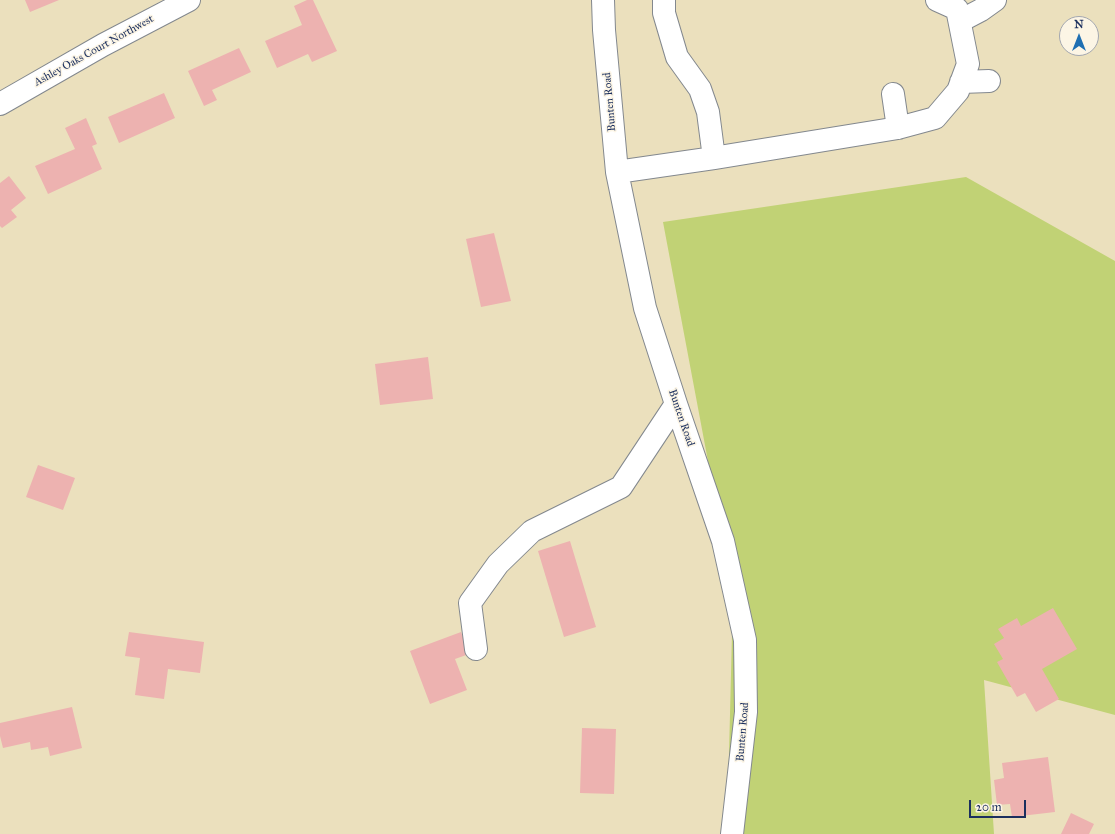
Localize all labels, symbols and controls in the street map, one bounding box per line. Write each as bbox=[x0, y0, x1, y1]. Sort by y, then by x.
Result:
street label: Ashley Oaks Court Northwest bbox=[32, 13, 156, 89]
north arrow bbox=[1059, 16, 1099, 56]
text: N bbox=[1074, 18, 1084, 31]
street label: Bunten Road bbox=[601, 72, 619, 132]
street label: Bunten Road bbox=[665, 388, 697, 448]
street label: Bunten Road bbox=[734, 702, 752, 762]
scale bar bbox=[971, 792, 1028, 818]
text: 20 m bbox=[976, 800, 1002, 814]

